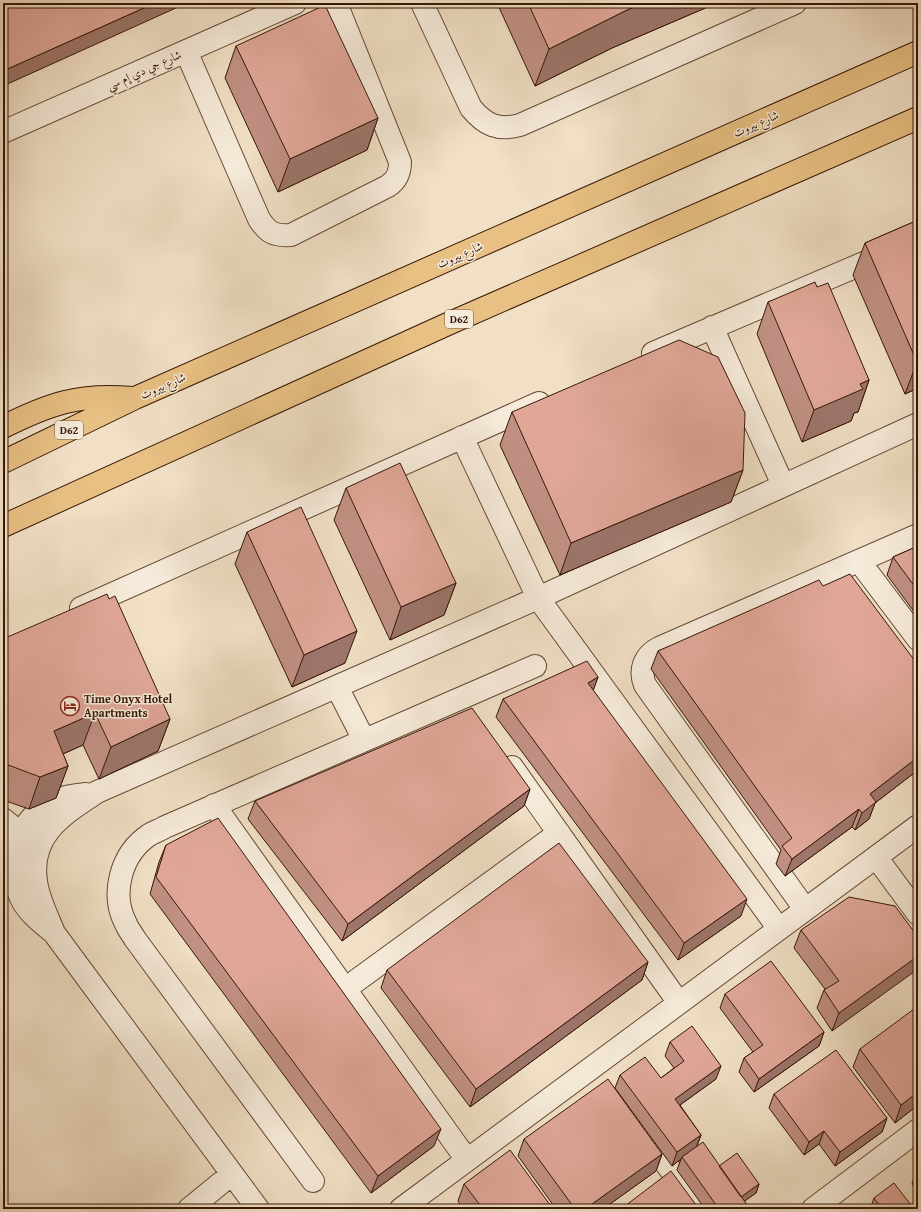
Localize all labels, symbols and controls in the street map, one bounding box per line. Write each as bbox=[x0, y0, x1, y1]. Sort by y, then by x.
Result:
street label: شارع جي دي إم سي bbox=[104, 45, 185, 96]
street label: شارع بيروت bbox=[730, 106, 783, 144]
street label: شارع بيروت bbox=[434, 237, 487, 275]
road number: D62 bbox=[445, 310, 473, 328]
street label: شارع بيروت bbox=[137, 368, 190, 406]
road number: D62 bbox=[55, 421, 83, 439]
place label: Time Onyx Hotel Apartments bbox=[84, 690, 173, 721]
hotel icon: Time Onyx Hotel Apartments bbox=[59, 695, 81, 717]

